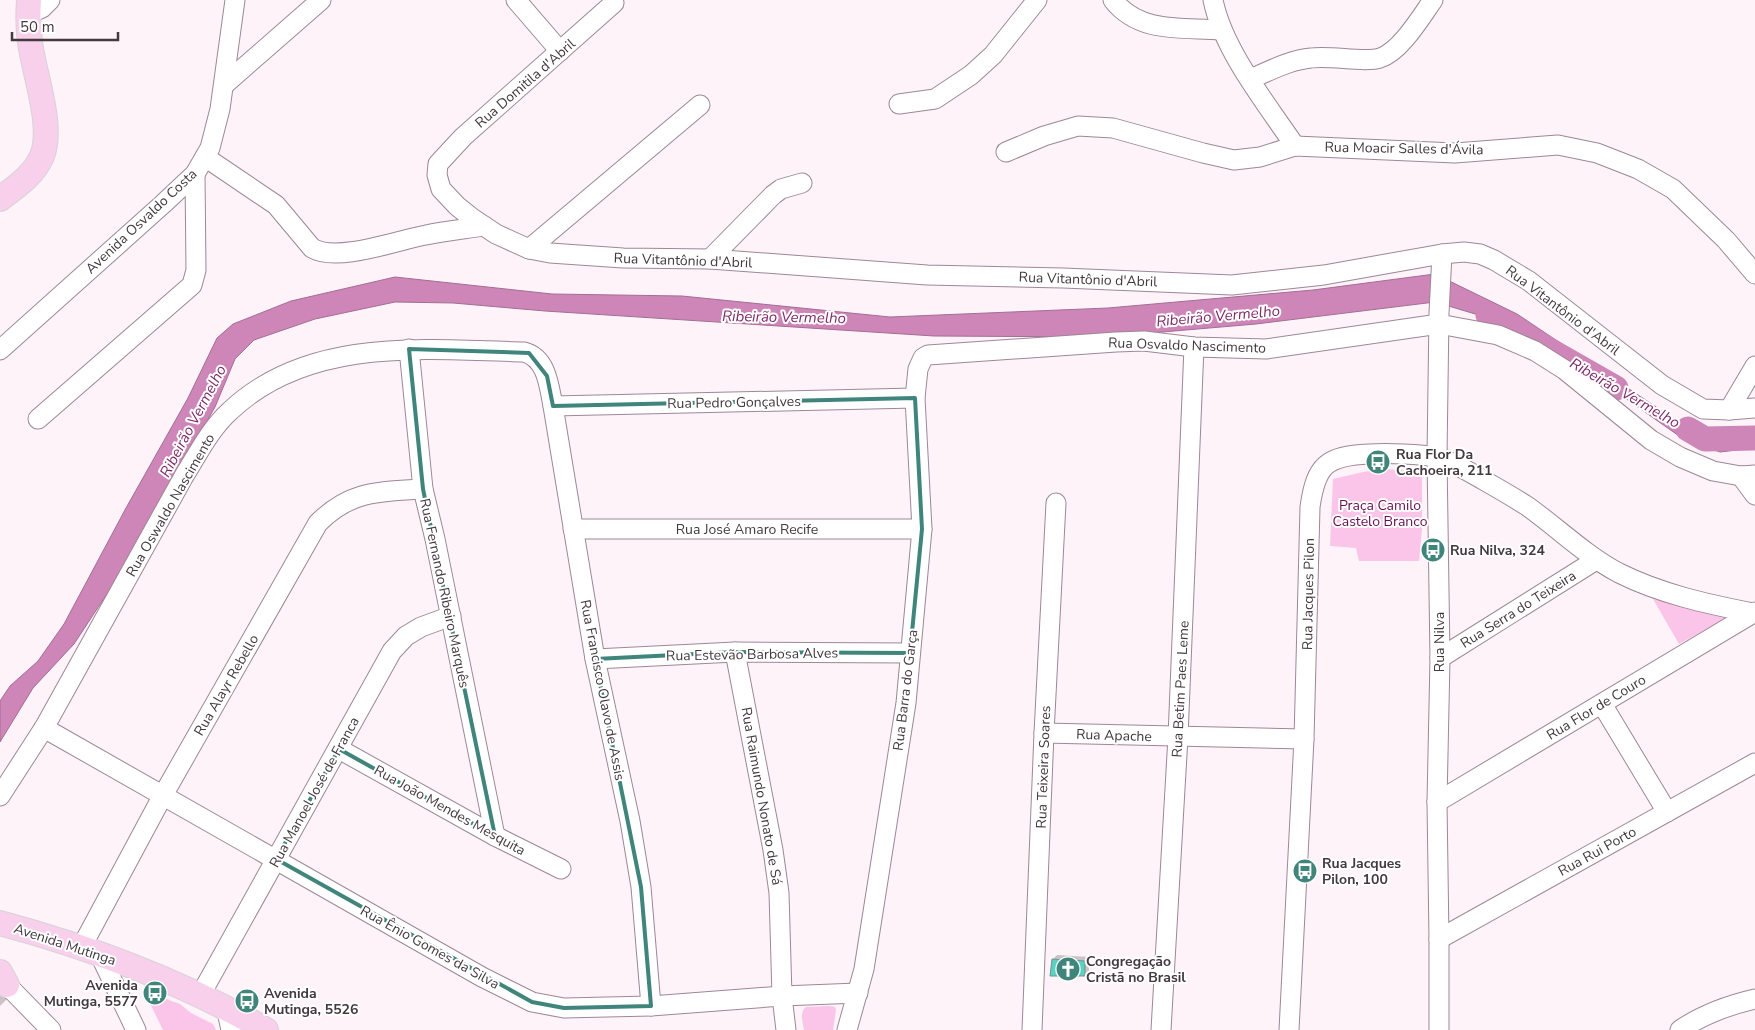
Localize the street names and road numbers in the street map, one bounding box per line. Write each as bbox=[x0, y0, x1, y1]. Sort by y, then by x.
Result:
street label: Rua Domitila d'Abril bbox=[471, 34, 580, 132]
street label: Rua Moacir Salles d'Ávila bbox=[1324, 138, 1484, 159]
street label: Avenida Osvaldo Costa bbox=[82, 165, 201, 278]
street label: Rua Vitantônio d'Abril bbox=[613, 249, 753, 272]
street label: Rua Vitantônio d'Abril bbox=[1502, 261, 1624, 360]
street label: Rua Vitantônio d'Abril bbox=[1018, 268, 1158, 291]
street label: Rua Osvaldo Nascimento bbox=[1108, 333, 1266, 358]
street label: Rua Pedro Gonçalves bbox=[667, 392, 801, 413]
street label: Rua Oswaldo Nascimento bbox=[122, 430, 219, 580]
street label: Rua Fernando Ribeiro Marquês bbox=[415, 497, 474, 690]
street label: Rua José Amaro Recife bbox=[676, 520, 818, 539]
street label: Rua Jacques Pilon bbox=[1298, 538, 1319, 650]
street label: Rua Serra do Teixeira bbox=[1457, 566, 1580, 653]
street label: Rua Francisco Olavo de Assis bbox=[576, 598, 629, 782]
street label: Rua Nilva bbox=[1430, 612, 1449, 672]
street label: Rua Betim Paes Leme bbox=[1167, 620, 1194, 758]
street label: Rua Barra do Garça bbox=[889, 628, 922, 752]
street label: Rua Alayr Rebello bbox=[190, 631, 263, 739]
street label: Rua Estevão Barbosa Alves bbox=[666, 643, 838, 666]
street label: Rua Flor de Couro bbox=[1543, 670, 1650, 745]
street label: Rua Teixeira Soares bbox=[1032, 705, 1055, 829]
street label: Rua Raimundo Nonato de Sá bbox=[736, 706, 787, 887]
street label: Rua Manoel José de Franca bbox=[265, 713, 364, 871]
street label: Rua Apache bbox=[1076, 725, 1152, 746]
street label: Rua João Mendes Mesquita bbox=[371, 761, 529, 860]
street label: Rua Rui Porto bbox=[1555, 822, 1640, 881]
street label: Rua Ênio Gomes da Silva bbox=[357, 901, 503, 994]
street label: Avenida Mutinga bbox=[11, 919, 118, 970]

